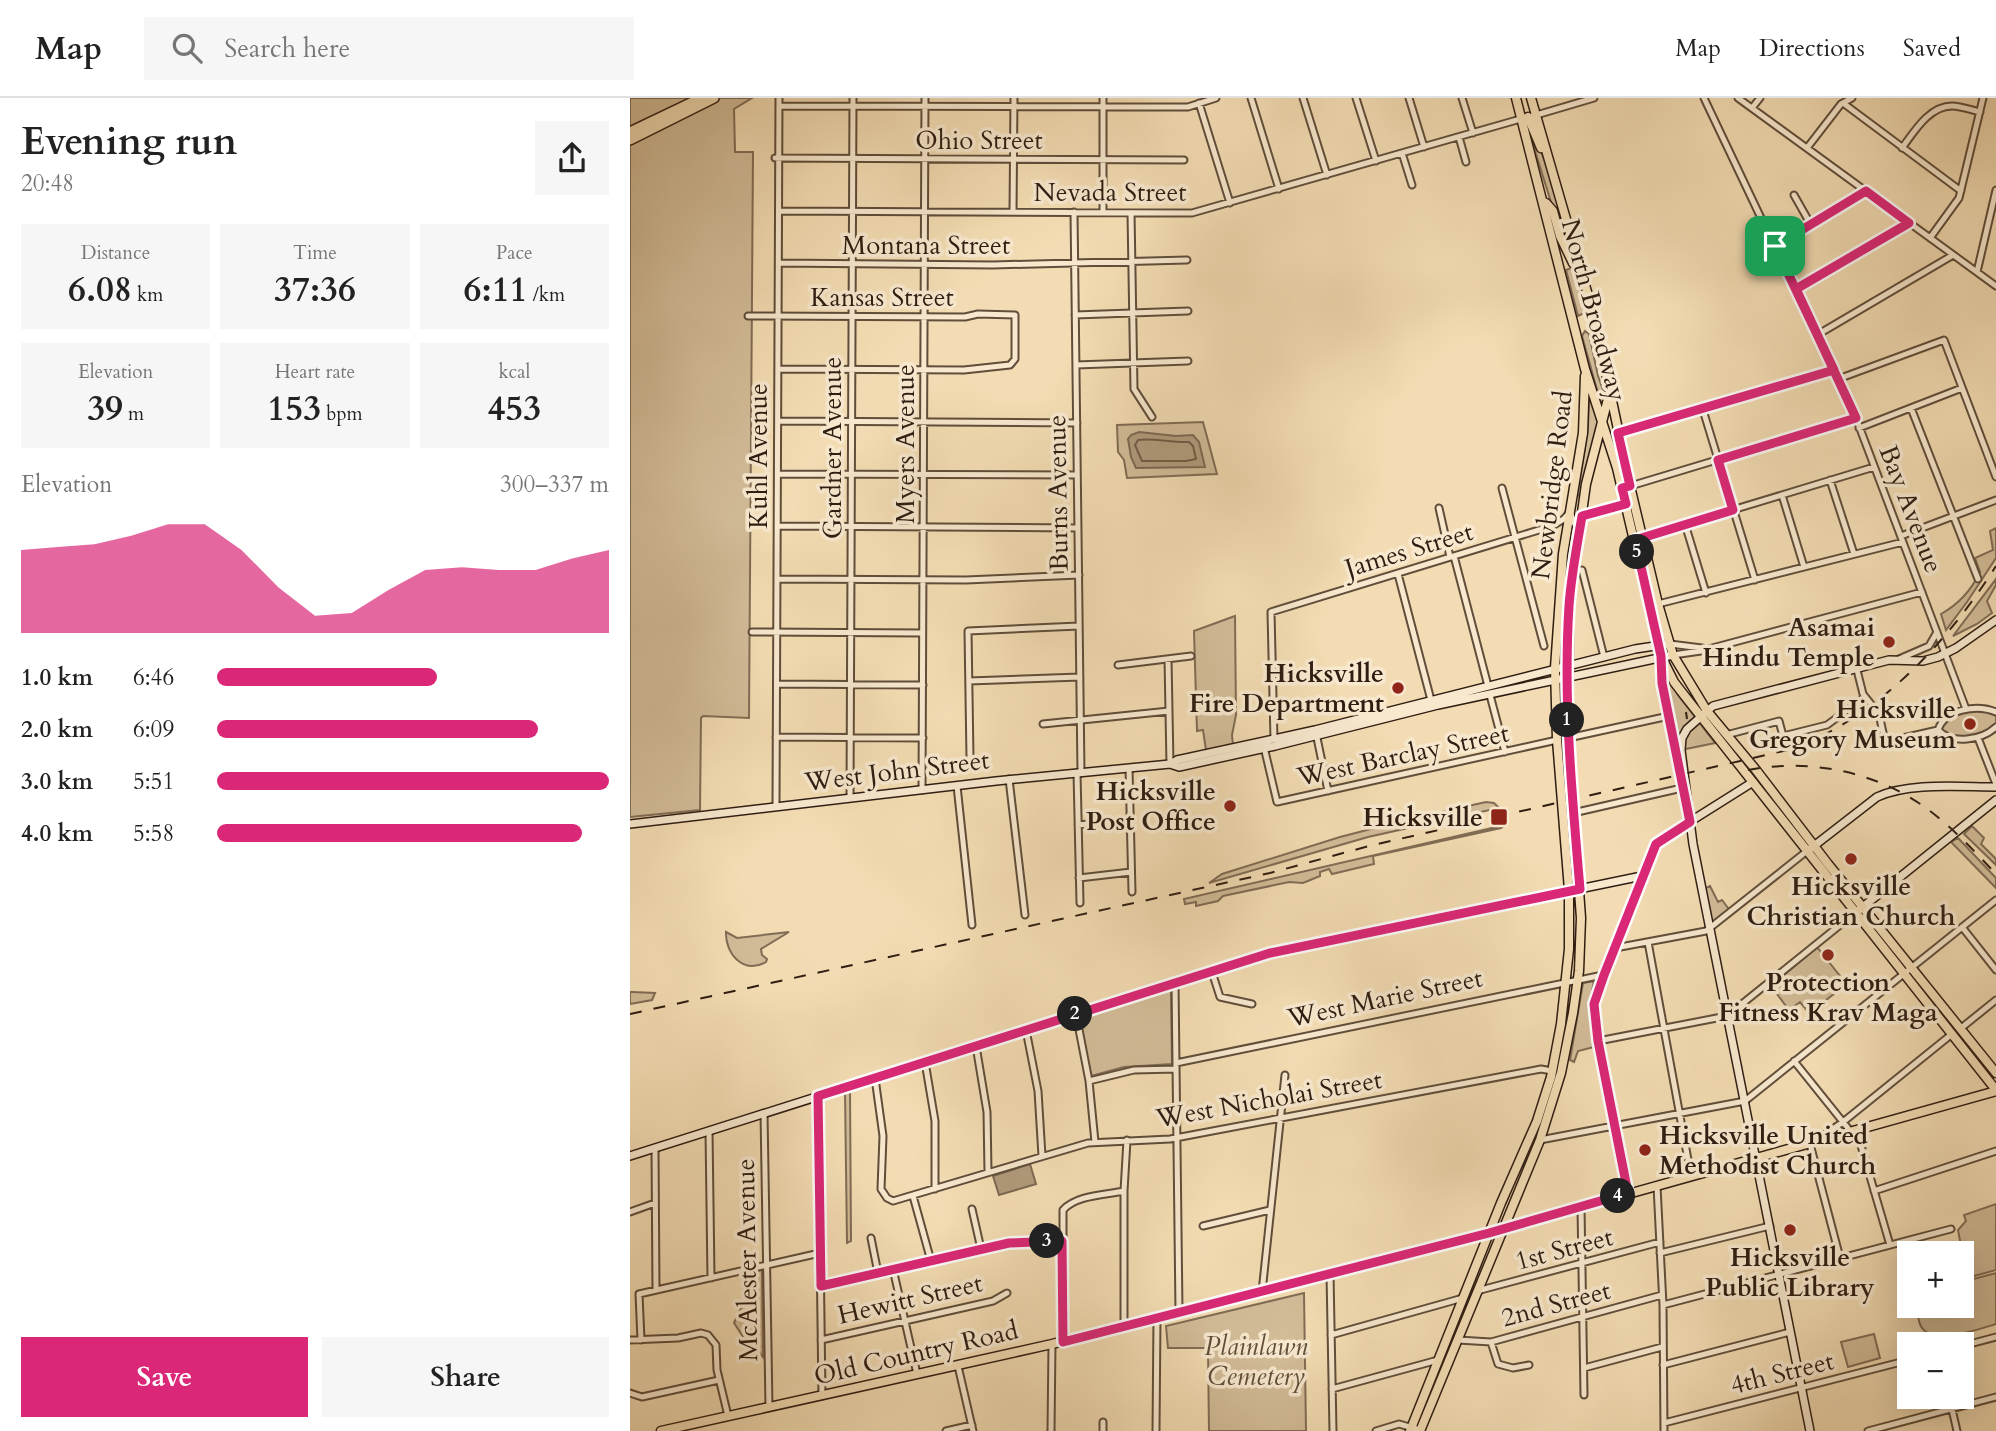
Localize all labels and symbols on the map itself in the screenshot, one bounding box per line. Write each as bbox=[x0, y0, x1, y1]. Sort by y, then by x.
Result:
street label: Ohio Street bbox=[915, 123, 1043, 158]
street label: Nevada Street bbox=[1034, 175, 1186, 210]
street label: North Broadway bbox=[1553, 215, 1635, 405]
pin bbox=[1745, 216, 1805, 276]
street label: Montana Street bbox=[842, 228, 1010, 263]
street label: Kansas Street bbox=[810, 280, 954, 315]
street label: Gardner Avenue bbox=[815, 357, 850, 539]
street label: Myers Avenue bbox=[888, 364, 923, 524]
street label: Kuhl Avenue bbox=[741, 383, 776, 529]
street label: Newbridge Road bbox=[1523, 388, 1581, 581]
street label: Burns Avenue bbox=[1039, 415, 1077, 571]
street label: Bay Avenue bbox=[1871, 440, 1951, 578]
street label: James Street bbox=[1337, 514, 1477, 587]
pin: 5 bbox=[1620, 534, 1654, 570]
place label: Asamai Hindu Temple bbox=[1702, 610, 1875, 675]
marker: Asamai Hindu Temple bbox=[1881, 634, 1897, 650]
place label: Hicksville Fire Department bbox=[1189, 656, 1384, 721]
marker: Hicksville Fire Department bbox=[1390, 680, 1406, 696]
place label: Hicksville Gregory Museum bbox=[1749, 692, 1956, 757]
pin: 1 bbox=[1550, 702, 1584, 738]
street label: West Barclay Street bbox=[1293, 715, 1512, 795]
marker: Hicksville Gregory Museum bbox=[1962, 716, 1978, 732]
street label: West John Street bbox=[802, 742, 991, 800]
place label: Hicksville Post Office bbox=[1086, 774, 1216, 839]
marker: Hicksville Post Office bbox=[1222, 798, 1238, 814]
place label: Hicksville bbox=[1363, 800, 1483, 835]
marker: Hicksville bbox=[1489, 807, 1509, 827]
marker: Hicksville Christian Church bbox=[1843, 851, 1859, 867]
place label: Hicksville Christian Church bbox=[1746, 869, 1956, 934]
marker: Protection Fitness Krav Maga bbox=[1820, 947, 1836, 963]
street label: West Marie Street bbox=[1283, 960, 1486, 1036]
place label: Protection Fitness Krav Maga bbox=[1718, 965, 1938, 1030]
pin: 2 bbox=[1058, 996, 1092, 1032]
street label: West Nicholai Street bbox=[1152, 1062, 1385, 1136]
place label: Hicksville United Methodist Church bbox=[1659, 1118, 1876, 1183]
marker: Hicksville United Methodist Church bbox=[1637, 1142, 1653, 1158]
street label: McAlester Avenue bbox=[728, 1158, 766, 1362]
pin: 4 bbox=[1600, 1178, 1636, 1214]
street label: 1st Street bbox=[1511, 1219, 1617, 1279]
marker: Hicksville Public Library bbox=[1782, 1222, 1798, 1238]
pin: 3 bbox=[1030, 1224, 1064, 1258]
place label: Hicksville Public Library bbox=[1705, 1240, 1875, 1305]
street label: Hewitt Street bbox=[834, 1265, 986, 1333]
street label: 2nd Street bbox=[1498, 1273, 1614, 1335]
street label: Old Country Road bbox=[811, 1312, 1022, 1393]
park label: Plainlawn Cemetery bbox=[1204, 1329, 1308, 1394]
street label: 4th Street bbox=[1727, 1343, 1837, 1403]

